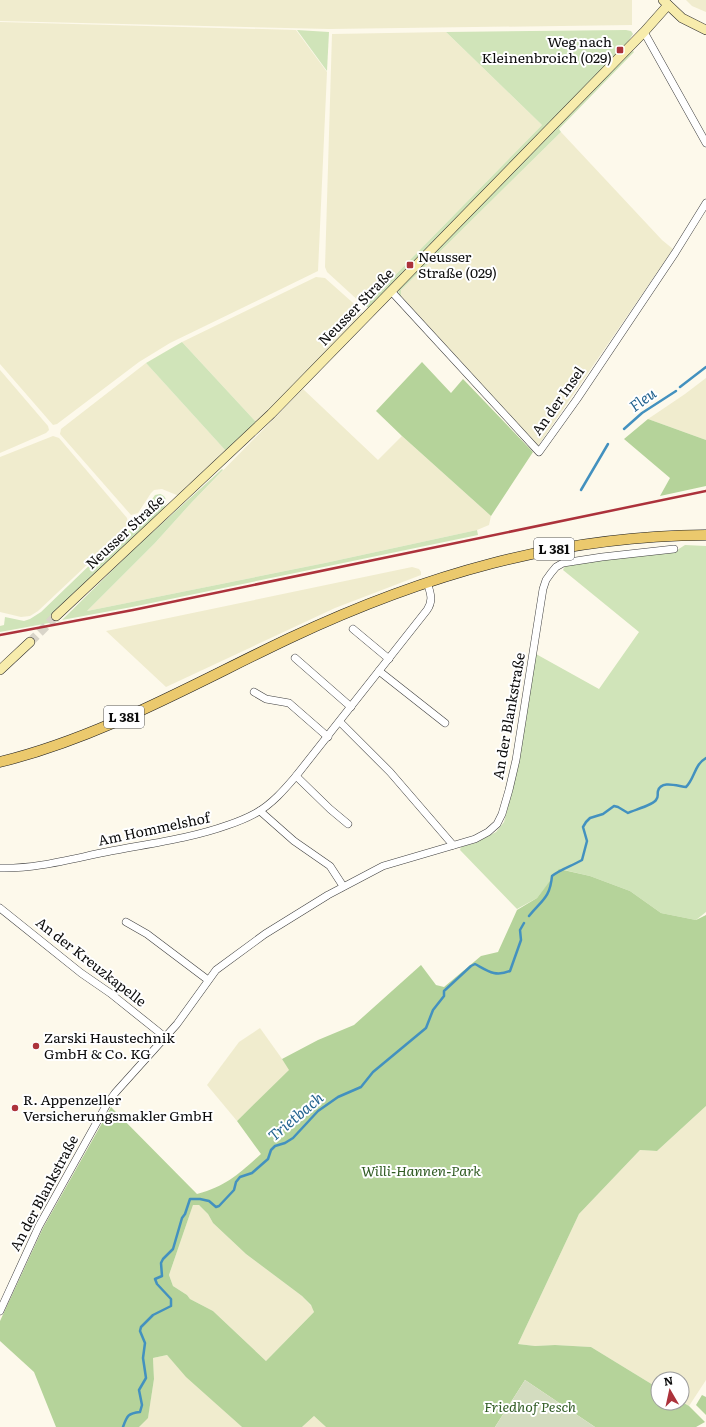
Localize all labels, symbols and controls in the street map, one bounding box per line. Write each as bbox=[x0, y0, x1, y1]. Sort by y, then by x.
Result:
place label: Weg nach Kleinenbroich (029) bbox=[481, 31, 612, 67]
marker: Weg nach Kleinenbroich (029) bbox=[615, 45, 625, 55]
place label: Neusser Straße (029) bbox=[418, 246, 497, 282]
marker: Neusser Straße (029) bbox=[405, 260, 415, 270]
street label: Neusser Straße bbox=[313, 263, 397, 349]
street label: An der Insel bbox=[526, 362, 588, 439]
water label: Fleu bbox=[624, 381, 661, 416]
street label: Neusser Straße bbox=[81, 490, 168, 573]
road number: L 381 bbox=[534, 538, 574, 560]
street label: An der Blankstraße bbox=[487, 651, 529, 781]
road number: L 381 bbox=[104, 706, 144, 728]
street label: Am Hommelshof bbox=[96, 806, 213, 850]
street label: An der Kreuzkapelle bbox=[32, 912, 151, 1011]
place label: Zarski Haustechnik GmbH & Co. KG bbox=[44, 1027, 175, 1063]
marker: Zarski Haustechnik GmbH & Co. KG bbox=[31, 1041, 41, 1051]
water label: Trietbach bbox=[262, 1086, 328, 1146]
place label: R. Appenzeller Versicherungsmakler GmbH bbox=[23, 1089, 213, 1125]
marker: R. Appenzeller Versicherungsmakler GmbH bbox=[10, 1103, 20, 1113]
street label: An der Blankstraße bbox=[4, 1131, 82, 1254]
park label: Willi-Hannen-Park bbox=[361, 1160, 481, 1180]
north arrow bbox=[650, 1371, 690, 1411]
text: N bbox=[662, 1372, 674, 1389]
park label: Friedhof Pesch bbox=[484, 1396, 577, 1416]

